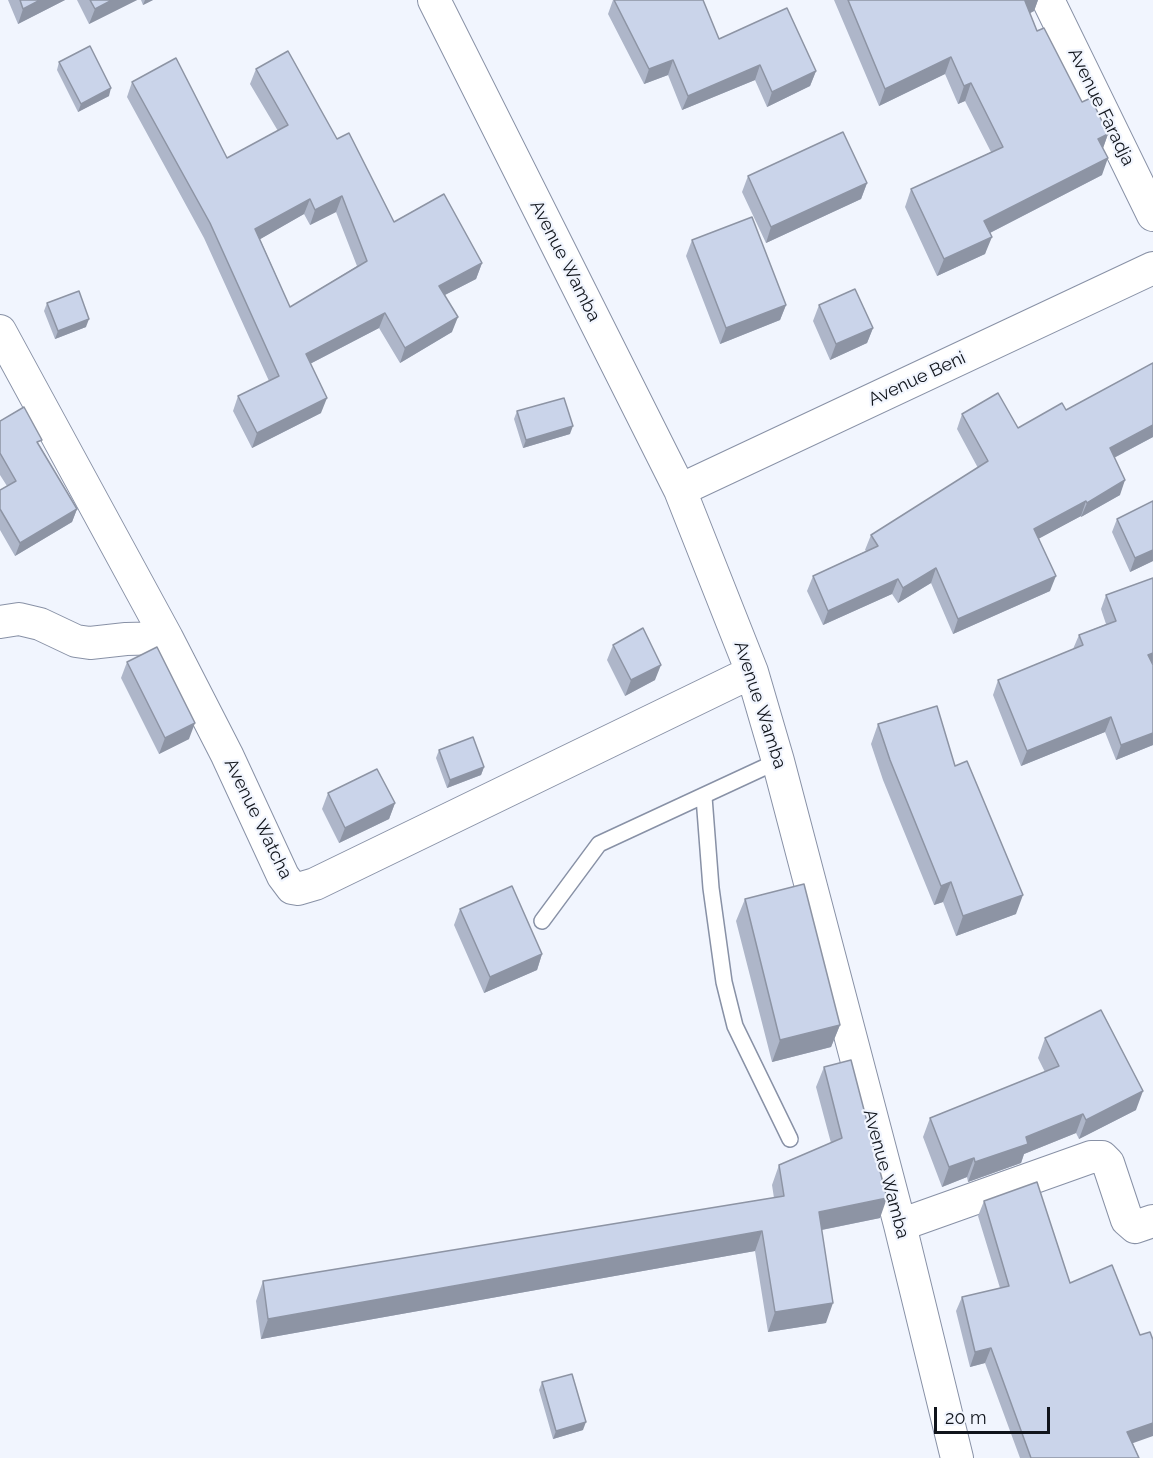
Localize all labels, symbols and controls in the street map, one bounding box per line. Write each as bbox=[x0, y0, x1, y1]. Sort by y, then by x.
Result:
street label: Avenue Faradja bbox=[1063, 45, 1139, 169]
street label: Avenue Wamba bbox=[525, 197, 605, 325]
street label: Avenue Beni bbox=[865, 347, 969, 411]
street label: Avenue Wamba bbox=[729, 638, 791, 772]
street label: Avenue Watcha bbox=[219, 755, 297, 883]
street label: Avenue Wamba bbox=[858, 1107, 914, 1241]
scale bar bbox=[937, 1395, 1052, 1433]
text: 20 m bbox=[945, 1407, 987, 1428]

